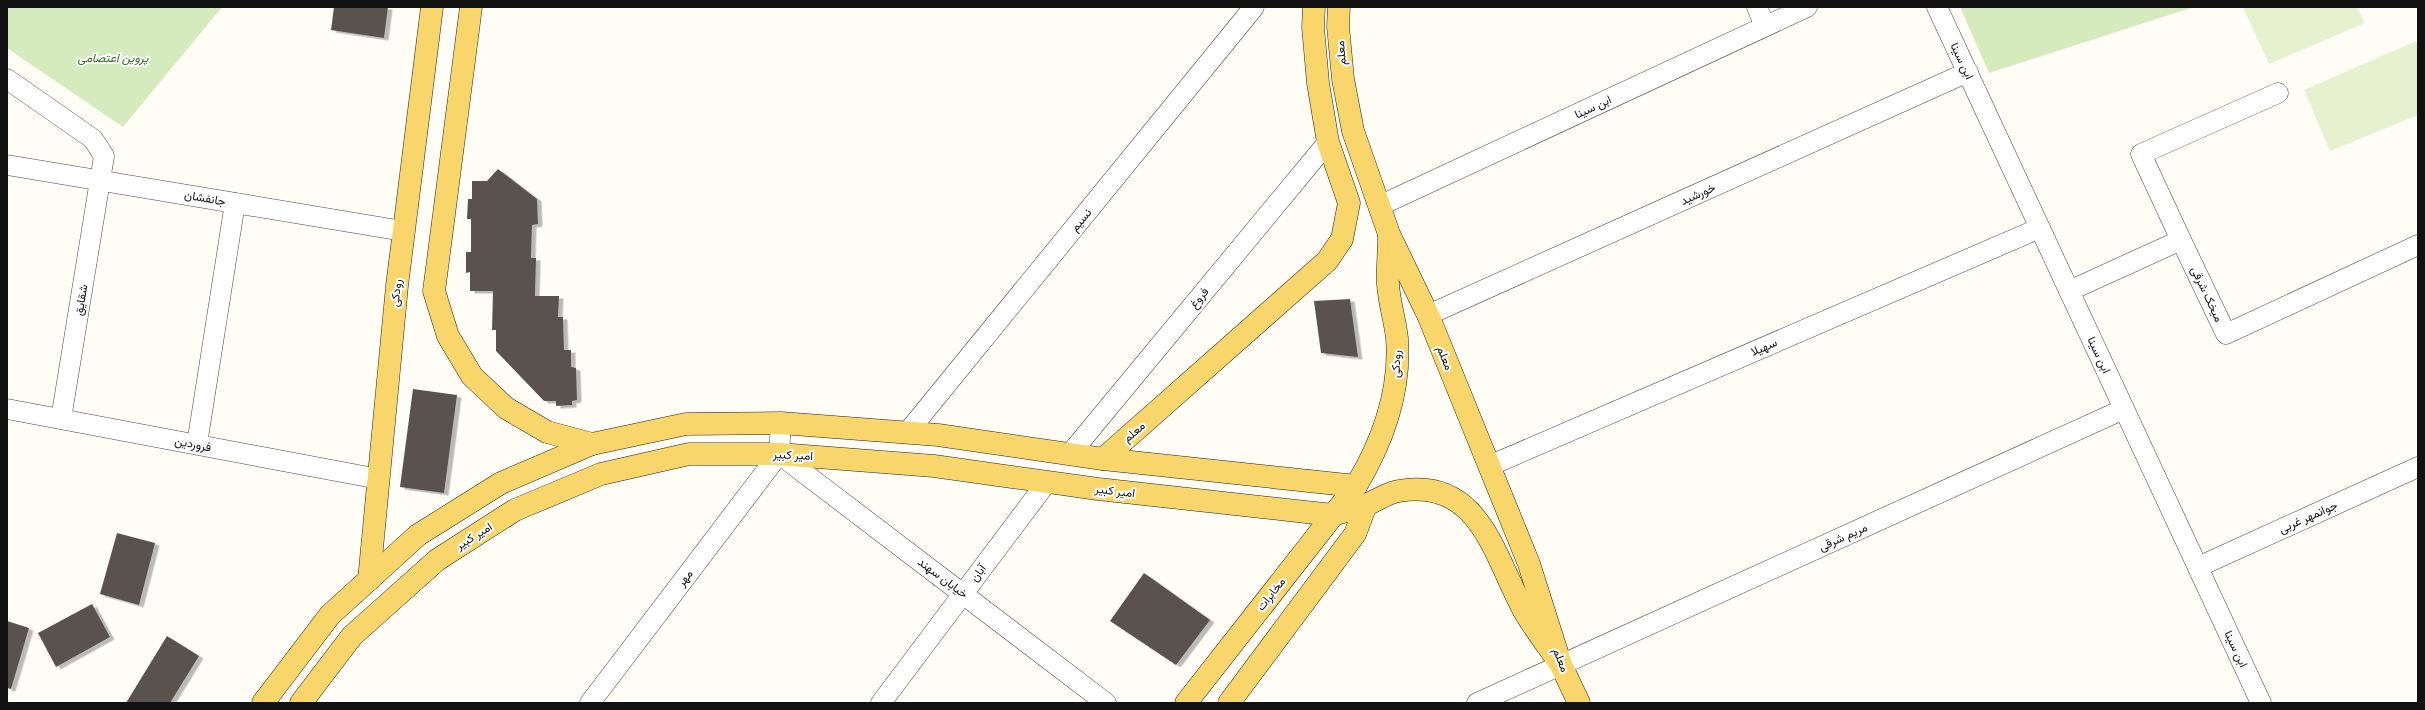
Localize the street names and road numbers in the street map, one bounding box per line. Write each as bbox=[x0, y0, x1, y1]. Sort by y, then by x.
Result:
street label: معلم bbox=[1332, 40, 1350, 66]
street label: ابن سینا bbox=[1947, 40, 1977, 82]
street label: ابن سینا bbox=[1572, 92, 1614, 122]
street label: خورشید bbox=[1678, 179, 1718, 209]
street label: جانفشان bbox=[183, 186, 227, 210]
street label: نسیم bbox=[1067, 205, 1095, 235]
street label: میخک شرقی bbox=[2187, 264, 2227, 324]
street label: رودکى bbox=[387, 278, 405, 308]
street label: شقایق bbox=[70, 283, 92, 317]
street label: فروغ bbox=[1186, 284, 1213, 312]
street label: سهیلا bbox=[1748, 334, 1780, 360]
street label: ابن سینا bbox=[2084, 334, 2114, 376]
street label: معلم bbox=[1433, 344, 1457, 372]
street label: رودکی bbox=[1388, 350, 1404, 378]
street label: معلم bbox=[1119, 418, 1149, 446]
street label: فروردین bbox=[173, 433, 213, 455]
street label: امیر کبیر bbox=[771, 446, 814, 464]
street label: امیر کبیر bbox=[1093, 480, 1136, 501]
street label: جوانمهر غربی bbox=[2276, 497, 2340, 537]
street label: امیر کبیر bbox=[452, 519, 495, 554]
street label: مریم شرقی bbox=[1816, 519, 1870, 555]
street label: خیابان سهند bbox=[915, 554, 971, 602]
street label: آبان bbox=[966, 560, 990, 585]
street label: مهر bbox=[673, 566, 697, 590]
street label: مخابرات bbox=[1253, 574, 1289, 614]
street label: ابن سینا bbox=[2221, 628, 2251, 670]
street label: معلم bbox=[1549, 646, 1573, 674]

